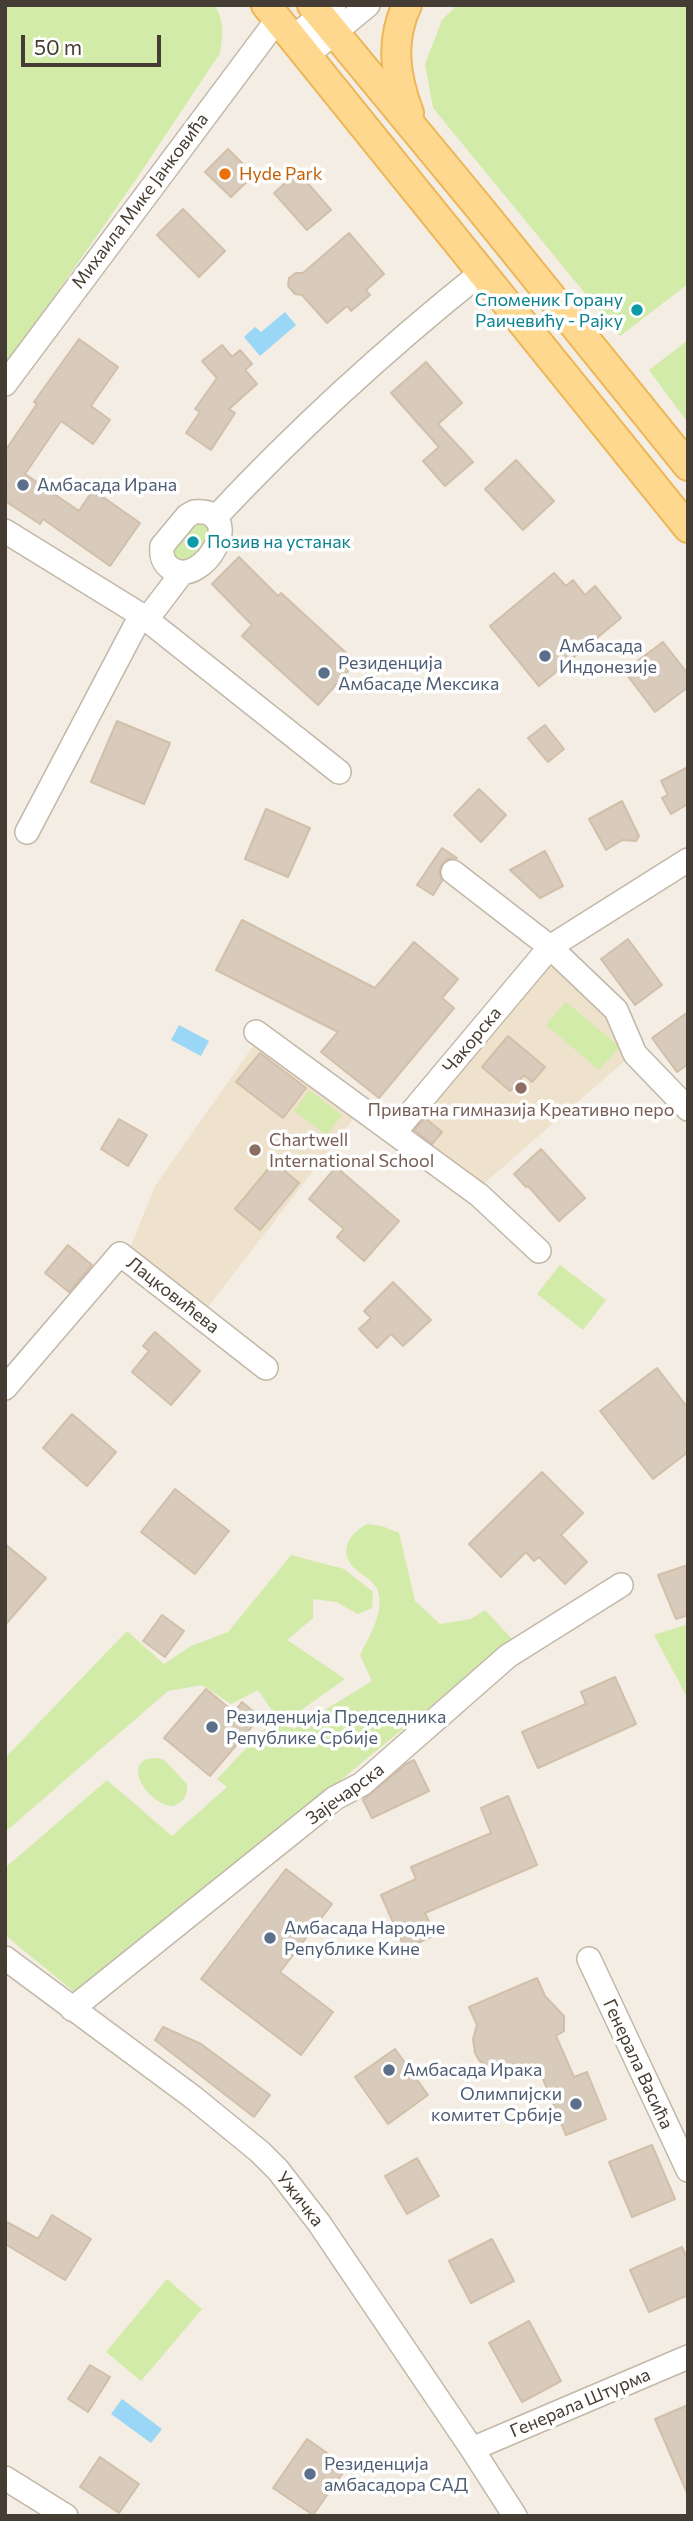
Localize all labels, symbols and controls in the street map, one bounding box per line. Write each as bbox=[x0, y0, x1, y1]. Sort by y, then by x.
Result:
scale bar bbox=[24, 21, 164, 65]
text: 50 m bbox=[34, 34, 82, 59]
street label: Михаила Мике Јанковића bbox=[67, 109, 213, 293]
place label: Hyde Park bbox=[239, 163, 323, 185]
marker: Hyde Park bbox=[217, 166, 233, 182]
place label: Споменик Горану Раичевићу - Рајку bbox=[475, 289, 623, 332]
marker: Споменик Горану Раичевићу - Рајку bbox=[629, 302, 645, 318]
place label: Амбасада Ирана bbox=[37, 474, 177, 496]
marker: Амбасада Ирана bbox=[15, 477, 31, 493]
place label: Позив на устанак bbox=[207, 531, 351, 553]
marker: Позив на устанак bbox=[185, 534, 201, 550]
place label: Амбасада Индонезије bbox=[559, 635, 657, 678]
marker: Амбасада Индонезије bbox=[537, 648, 553, 664]
place label: Резиденција Амбасаде Мексика bbox=[338, 652, 499, 694]
marker: Резиденција Амбасаде Мексика bbox=[316, 665, 332, 681]
street label: Чакорска bbox=[438, 1002, 506, 1078]
marker: Приватна гимназија Креативно перо bbox=[513, 1080, 529, 1096]
place label: Приватна гимназија Креативно перо bbox=[368, 1099, 674, 1121]
place label: Chartwell International School bbox=[269, 1129, 434, 1172]
marker: Chartwell International School bbox=[247, 1142, 263, 1158]
street label: Лацковићева bbox=[122, 1252, 224, 1338]
place label: Резиденција Председника Републике Србије bbox=[226, 1706, 446, 1748]
marker: Резиденција Председника Републике Србије bbox=[204, 1719, 220, 1735]
street label: Зајечарска bbox=[302, 1759, 388, 1829]
place label: Амбасада Народне Републике Кине bbox=[284, 1917, 445, 1960]
marker: Амбасада Народне Републике Кине bbox=[262, 1930, 278, 1946]
street label: Генерала Васића bbox=[598, 1996, 678, 2132]
place label: Амбасада Ирака bbox=[403, 2059, 542, 2081]
marker: Амбасада Ирака bbox=[381, 2062, 397, 2078]
place label: Олимпијски комитет Србије bbox=[431, 2083, 562, 2126]
marker: Олимпијски комитет Србије bbox=[568, 2096, 584, 2112]
street label: Ужичка bbox=[272, 2167, 328, 2231]
street label: Генерала Штурма bbox=[507, 2364, 653, 2442]
place label: Резиденција амбасадора САД bbox=[324, 2453, 468, 2496]
marker: Резиденција амбасадора САД bbox=[302, 2466, 318, 2482]

